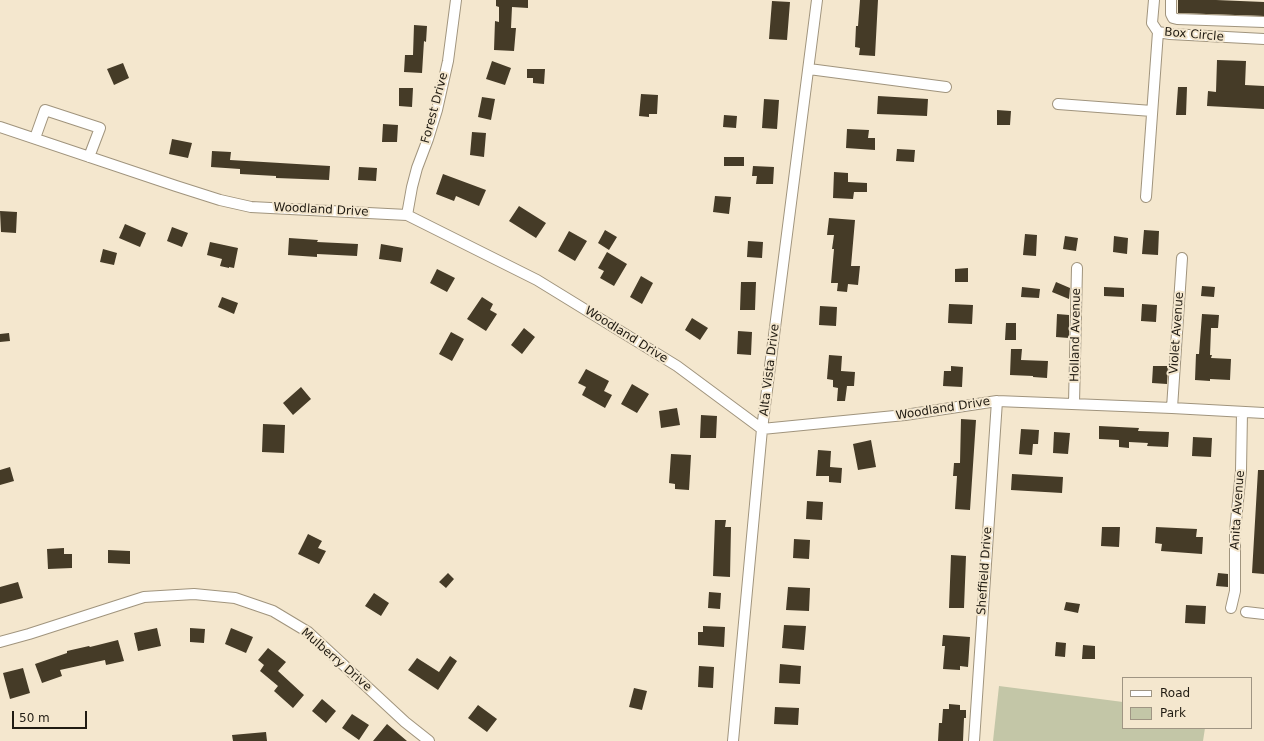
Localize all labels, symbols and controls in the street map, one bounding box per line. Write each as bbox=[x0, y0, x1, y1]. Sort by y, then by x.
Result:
street label: Box Circle bbox=[1164, 25, 1224, 45]
street label: Forest Drive bbox=[419, 71, 451, 145]
street label: Woodland Drive bbox=[273, 200, 369, 220]
street label: Holland Avenue bbox=[1068, 288, 1084, 382]
street label: Violet Avenue bbox=[1167, 291, 1187, 375]
street label: Woodland Drive bbox=[582, 304, 670, 366]
street label: Alta Vista Drive bbox=[757, 323, 783, 417]
street label: Woodland Drive bbox=[895, 394, 991, 424]
street label: Anita Avenue bbox=[1228, 470, 1248, 550]
street label: Sheffield Drive bbox=[975, 526, 995, 616]
street label: Mulberry Drive bbox=[298, 625, 374, 695]
legend bbox=[1122, 677, 1252, 729]
text: Road bbox=[1160, 686, 1190, 700]
scale bar bbox=[14, 703, 89, 729]
text: Park bbox=[1160, 706, 1186, 720]
text: 50 m bbox=[19, 711, 50, 725]

